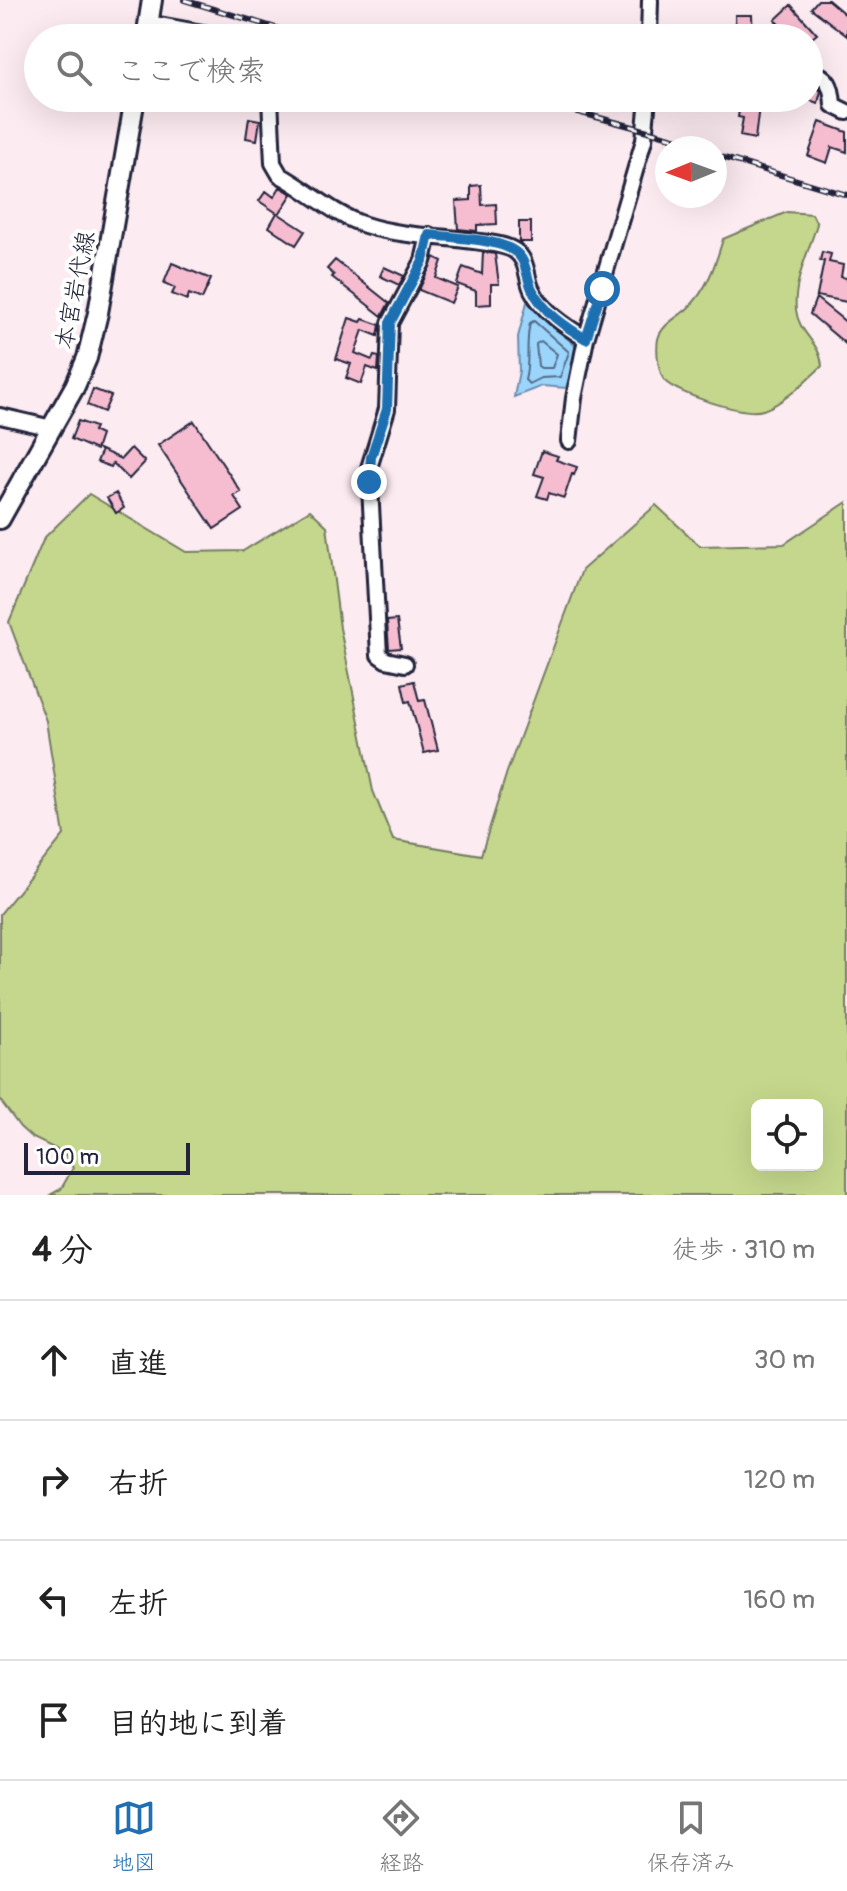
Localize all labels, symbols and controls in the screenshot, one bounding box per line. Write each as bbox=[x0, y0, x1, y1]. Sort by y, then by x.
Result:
search box bbox=[24, 24, 823, 112]
icon: search bbox=[52, 46, 96, 90]
text: ここで検索 bbox=[116, 53, 266, 90]
north arrow bbox=[655, 136, 727, 208]
street label: 本宮岩代線 bbox=[50, 228, 101, 352]
route start bbox=[584, 271, 620, 307]
route end bbox=[351, 464, 387, 500]
map controls bbox=[751, 1099, 823, 1171]
button: locate bbox=[751, 1099, 823, 1171]
scale bar bbox=[24, 1139, 190, 1175]
text: 100 m bbox=[36, 1143, 99, 1171]
text: 4 分 bbox=[32, 1229, 93, 1272]
text: 徒歩 · 310 m bbox=[672, 1234, 815, 1266]
icon: ahead bbox=[32, 1338, 76, 1382]
text: 30 m bbox=[754, 1344, 815, 1376]
text: 直進 bbox=[108, 1345, 168, 1382]
icon: right bbox=[32, 1458, 76, 1502]
text: 120 m bbox=[744, 1464, 815, 1496]
text: 右折 bbox=[108, 1465, 168, 1502]
icon: left bbox=[32, 1578, 76, 1622]
text: 160 m bbox=[743, 1584, 815, 1616]
text: 左折 bbox=[108, 1585, 168, 1622]
icon: arrive bbox=[32, 1698, 76, 1742]
text: 目的地に到着 bbox=[108, 1705, 288, 1742]
tab: 地図 bbox=[112, 1796, 156, 1877]
tab: 経路 bbox=[379, 1796, 423, 1877]
tab: 保存済み bbox=[647, 1796, 735, 1877]

